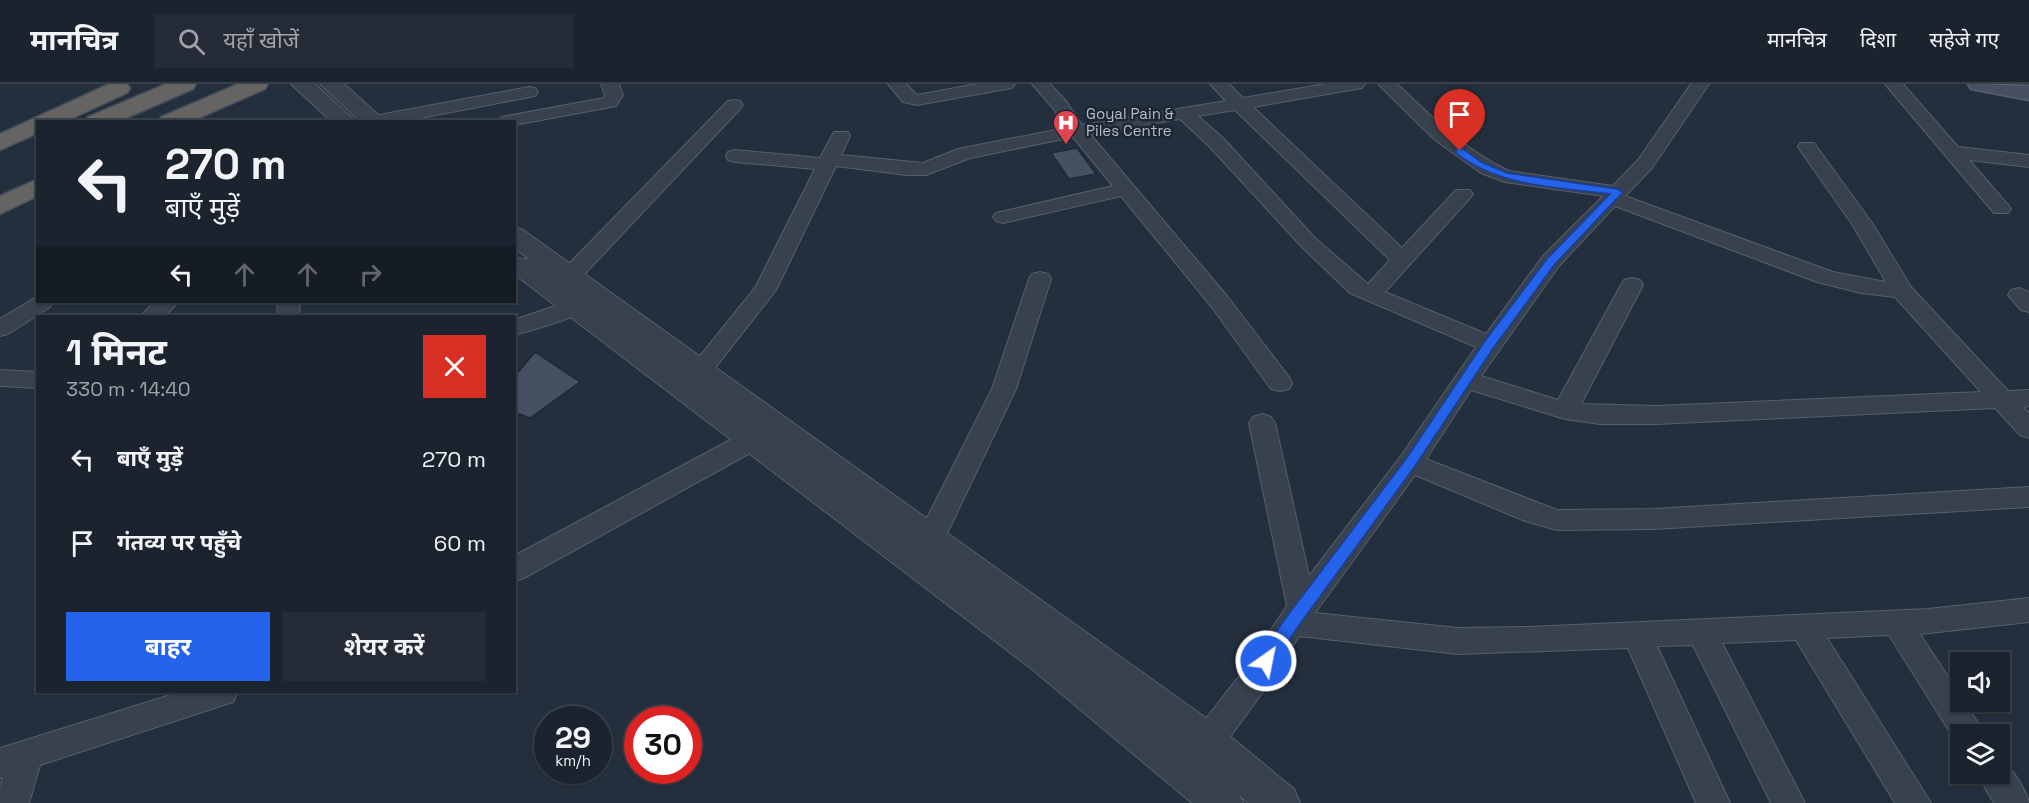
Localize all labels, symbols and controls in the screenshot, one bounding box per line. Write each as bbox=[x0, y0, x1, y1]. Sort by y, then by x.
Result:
search box bbox=[154, 14, 574, 68]
text: मानचित्र bbox=[30, 22, 118, 58]
icon: search bbox=[175, 25, 208, 58]
text: यहाँ खोजें bbox=[223, 26, 299, 54]
text: मानचित्र bbox=[1767, 26, 1827, 53]
text: दिशा bbox=[1860, 26, 1896, 53]
text: सहेजे गए bbox=[1929, 26, 1999, 53]
pin bbox=[1434, 89, 1485, 151]
icon: arrive bbox=[1443, 98, 1476, 131]
place label: Goyal Pain & Piles Centre bbox=[1086, 104, 1174, 140]
hospital icon: Goyal Pain & Piles Centre bbox=[1051, 108, 1081, 146]
text: 270 m bbox=[165, 138, 286, 191]
icon: left bbox=[66, 144, 144, 222]
text: बाएँ मुड़ें bbox=[165, 190, 240, 225]
icon: left bbox=[165, 258, 198, 291]
icon: ahead bbox=[228, 258, 261, 291]
icon: ahead bbox=[291, 258, 324, 291]
icon: right bbox=[354, 258, 387, 291]
text: 1 मिनट bbox=[66, 330, 167, 376]
button: close bbox=[423, 335, 486, 398]
text: 330 m · 14:40 bbox=[66, 376, 191, 402]
icon: left bbox=[66, 443, 99, 476]
text: बाएँ मुड़ें bbox=[117, 444, 183, 472]
text: 270 m bbox=[422, 445, 486, 473]
icon: arrive bbox=[66, 527, 99, 560]
text: गंतव्य पर पहुँचे bbox=[117, 528, 241, 556]
text: 60 m bbox=[434, 529, 486, 557]
button: बाहर bbox=[66, 612, 270, 681]
button: शेयर करें bbox=[282, 612, 486, 681]
position arrow bbox=[1234, 629, 1298, 693]
map controls bbox=[1950, 652, 2010, 784]
button: sound bbox=[1950, 652, 2010, 712]
speed limit sign: 30 bbox=[624, 706, 702, 784]
text: 29 bbox=[555, 718, 591, 757]
button: layers bbox=[1950, 724, 2010, 784]
text: km/h bbox=[555, 751, 591, 770]

